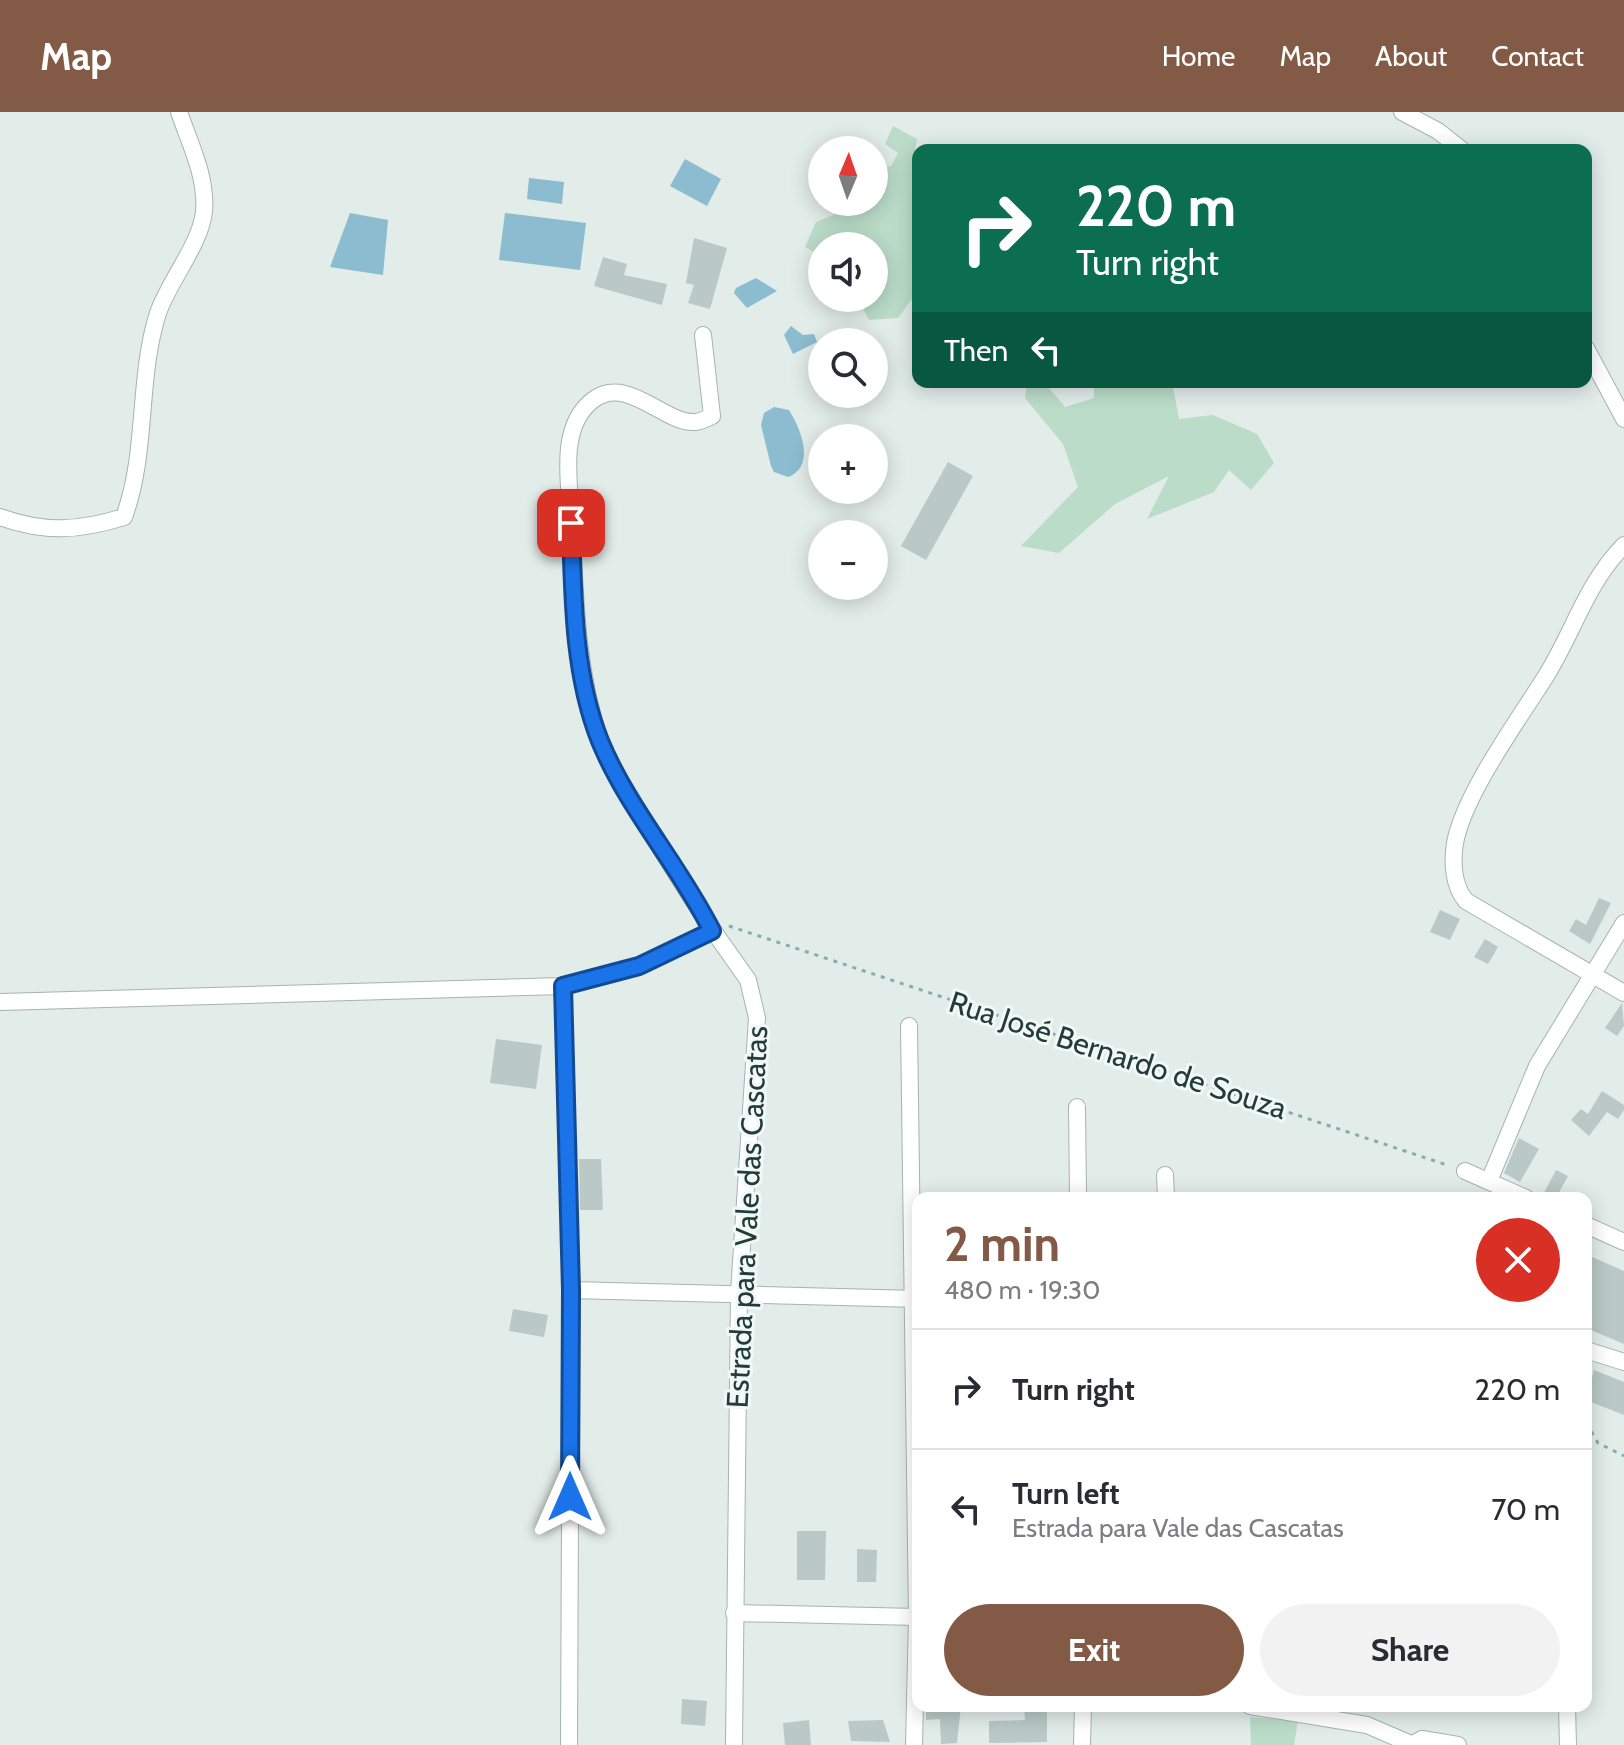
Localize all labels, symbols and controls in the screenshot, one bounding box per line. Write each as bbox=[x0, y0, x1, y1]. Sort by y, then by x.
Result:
text: Map bbox=[40, 33, 112, 80]
text: Home bbox=[1162, 39, 1235, 73]
text: Map bbox=[1279, 39, 1331, 73]
text: About bbox=[1375, 39, 1447, 73]
text: Contact bbox=[1491, 39, 1584, 73]
north arrow bbox=[808, 136, 888, 216]
map controls bbox=[808, 136, 888, 600]
text: 220 m bbox=[1076, 172, 1236, 240]
icon: right bbox=[944, 176, 1048, 280]
button: sound bbox=[808, 232, 888, 312]
text: Turn right bbox=[1076, 240, 1219, 284]
button: search bbox=[808, 328, 888, 408]
icon: left bbox=[1024, 328, 1068, 372]
text: Then bbox=[944, 332, 1008, 369]
button: + bbox=[808, 424, 888, 504]
pin bbox=[537, 489, 605, 557]
icon: arrive bbox=[549, 501, 593, 545]
button: − bbox=[808, 520, 888, 600]
street label: Rua José Bernardo de Souza bbox=[945, 983, 1292, 1127]
street label: Estrada para Vale das Cascatas bbox=[719, 1025, 775, 1409]
text: 2 min bbox=[944, 1215, 1060, 1273]
button: close bbox=[1476, 1218, 1560, 1302]
text: 480 m · 19:30 bbox=[944, 1274, 1100, 1306]
icon: right bbox=[944, 1367, 988, 1411]
text: Turn right bbox=[1012, 1371, 1135, 1408]
text: 220 m bbox=[1475, 1371, 1560, 1408]
position arrow bbox=[528, 1455, 612, 1539]
text: Turn left bbox=[1012, 1475, 1120, 1512]
icon: left bbox=[944, 1487, 988, 1531]
text: 70 m bbox=[1491, 1491, 1560, 1528]
text: Estrada para Vale das Cascatas bbox=[1012, 1512, 1344, 1544]
button: Exit bbox=[944, 1604, 1244, 1696]
button: Share bbox=[1260, 1604, 1560, 1696]

